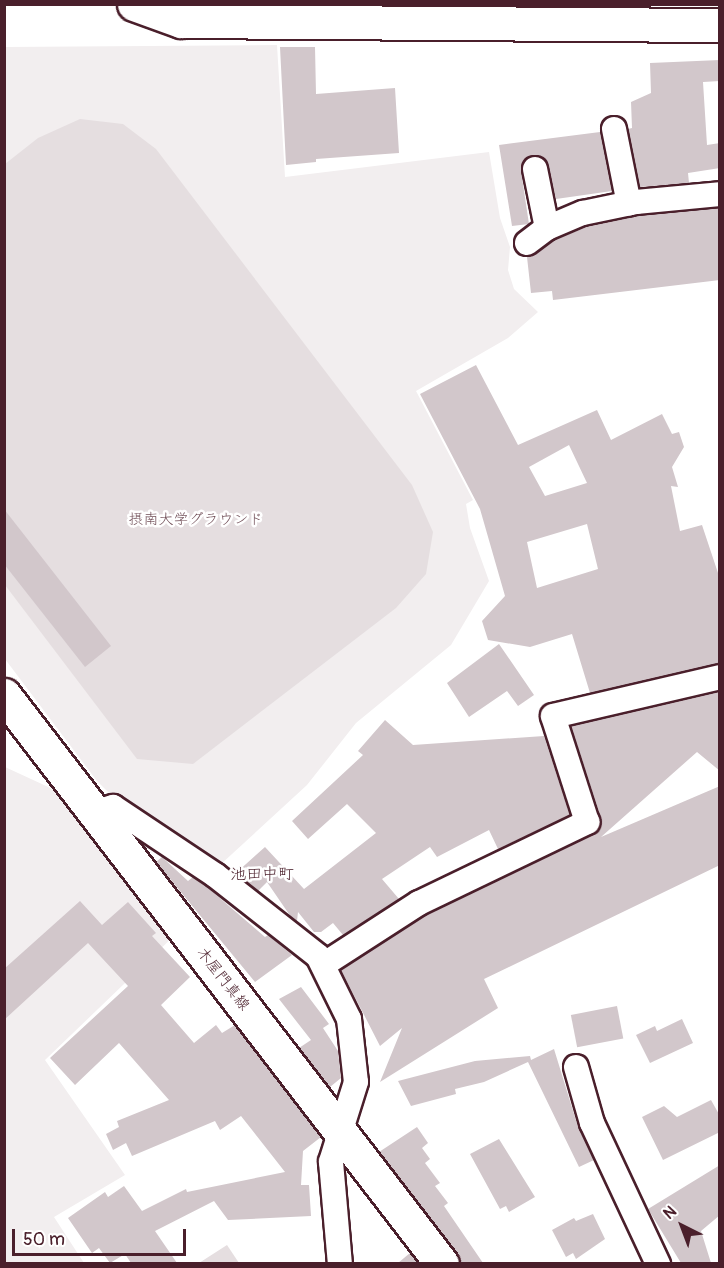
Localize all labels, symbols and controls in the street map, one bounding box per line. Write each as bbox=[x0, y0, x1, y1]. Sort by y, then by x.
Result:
park label: 摂南大学グラウンド bbox=[129, 511, 263, 529]
district label: 池田中町 bbox=[230, 864, 294, 884]
street label: 木屋門真線 bbox=[193, 944, 253, 1014]
north arrow bbox=[652, 1196, 712, 1256]
text: N bbox=[659, 1202, 681, 1224]
scale bar bbox=[15, 1217, 189, 1255]
text: 50 m bbox=[23, 1228, 65, 1251]

